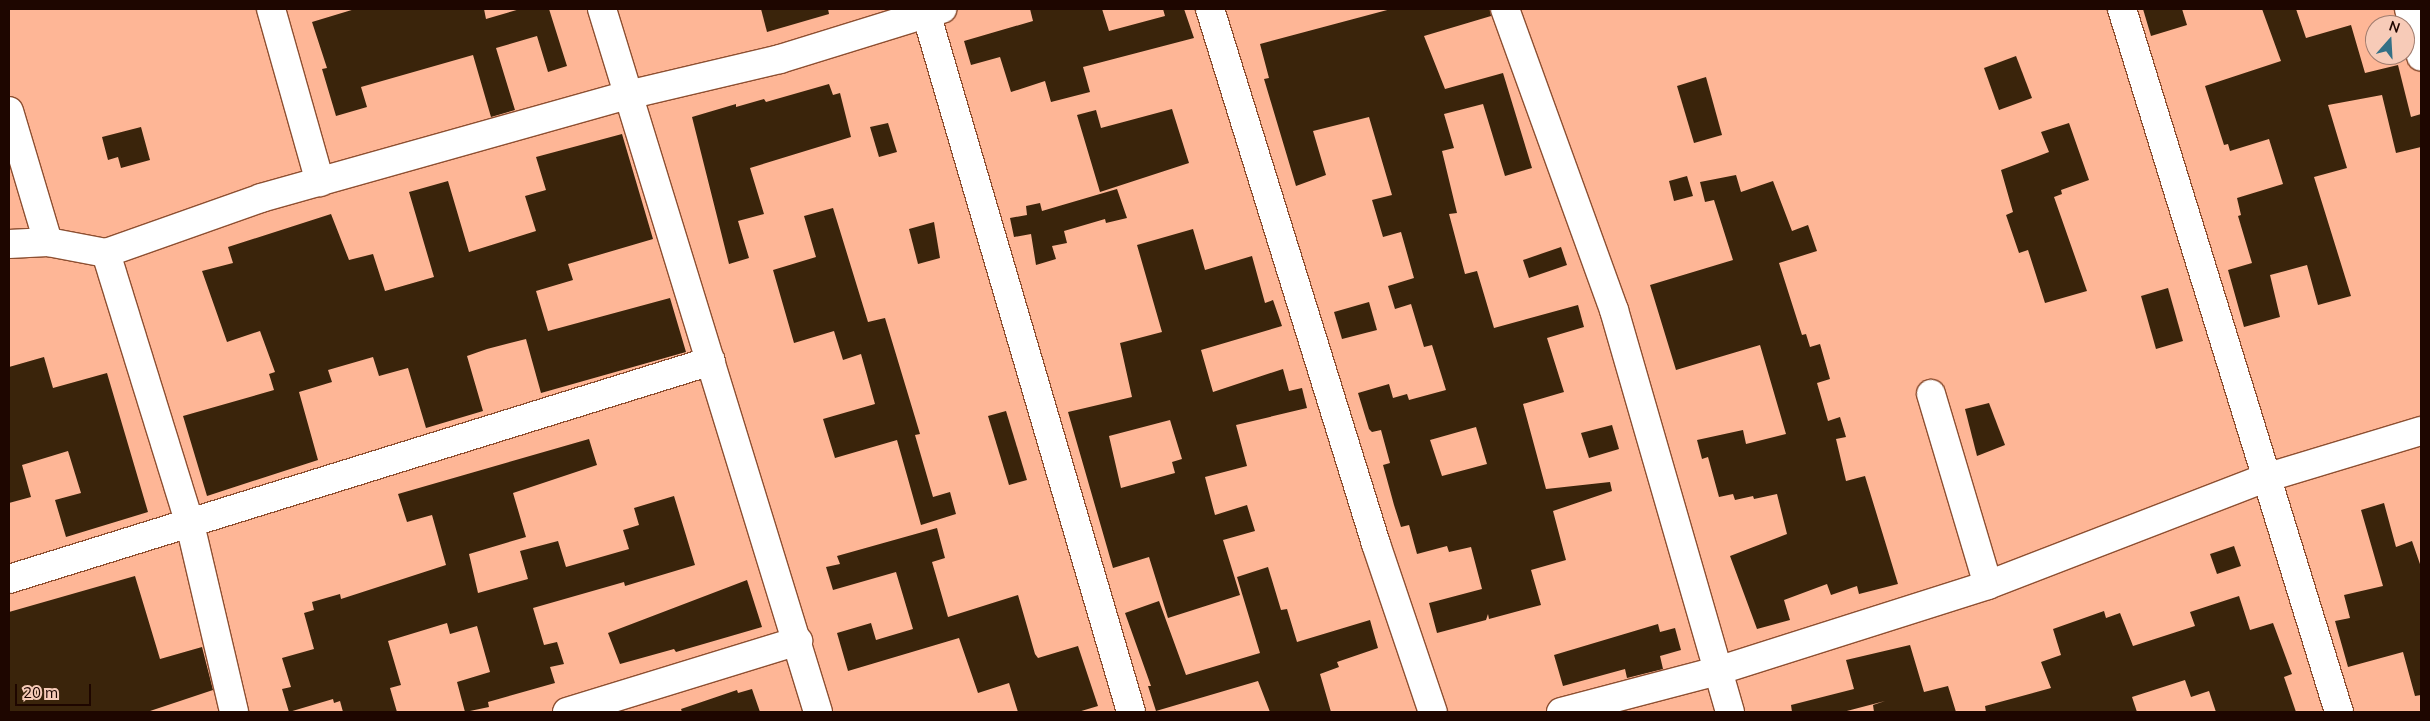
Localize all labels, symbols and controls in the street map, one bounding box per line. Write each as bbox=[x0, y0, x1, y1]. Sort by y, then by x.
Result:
north arrow bbox=[2365, 15, 2415, 65]
text: N bbox=[2387, 17, 2402, 37]
scale bar bbox=[18, 674, 94, 706]
text: 20 m bbox=[23, 683, 58, 702]

